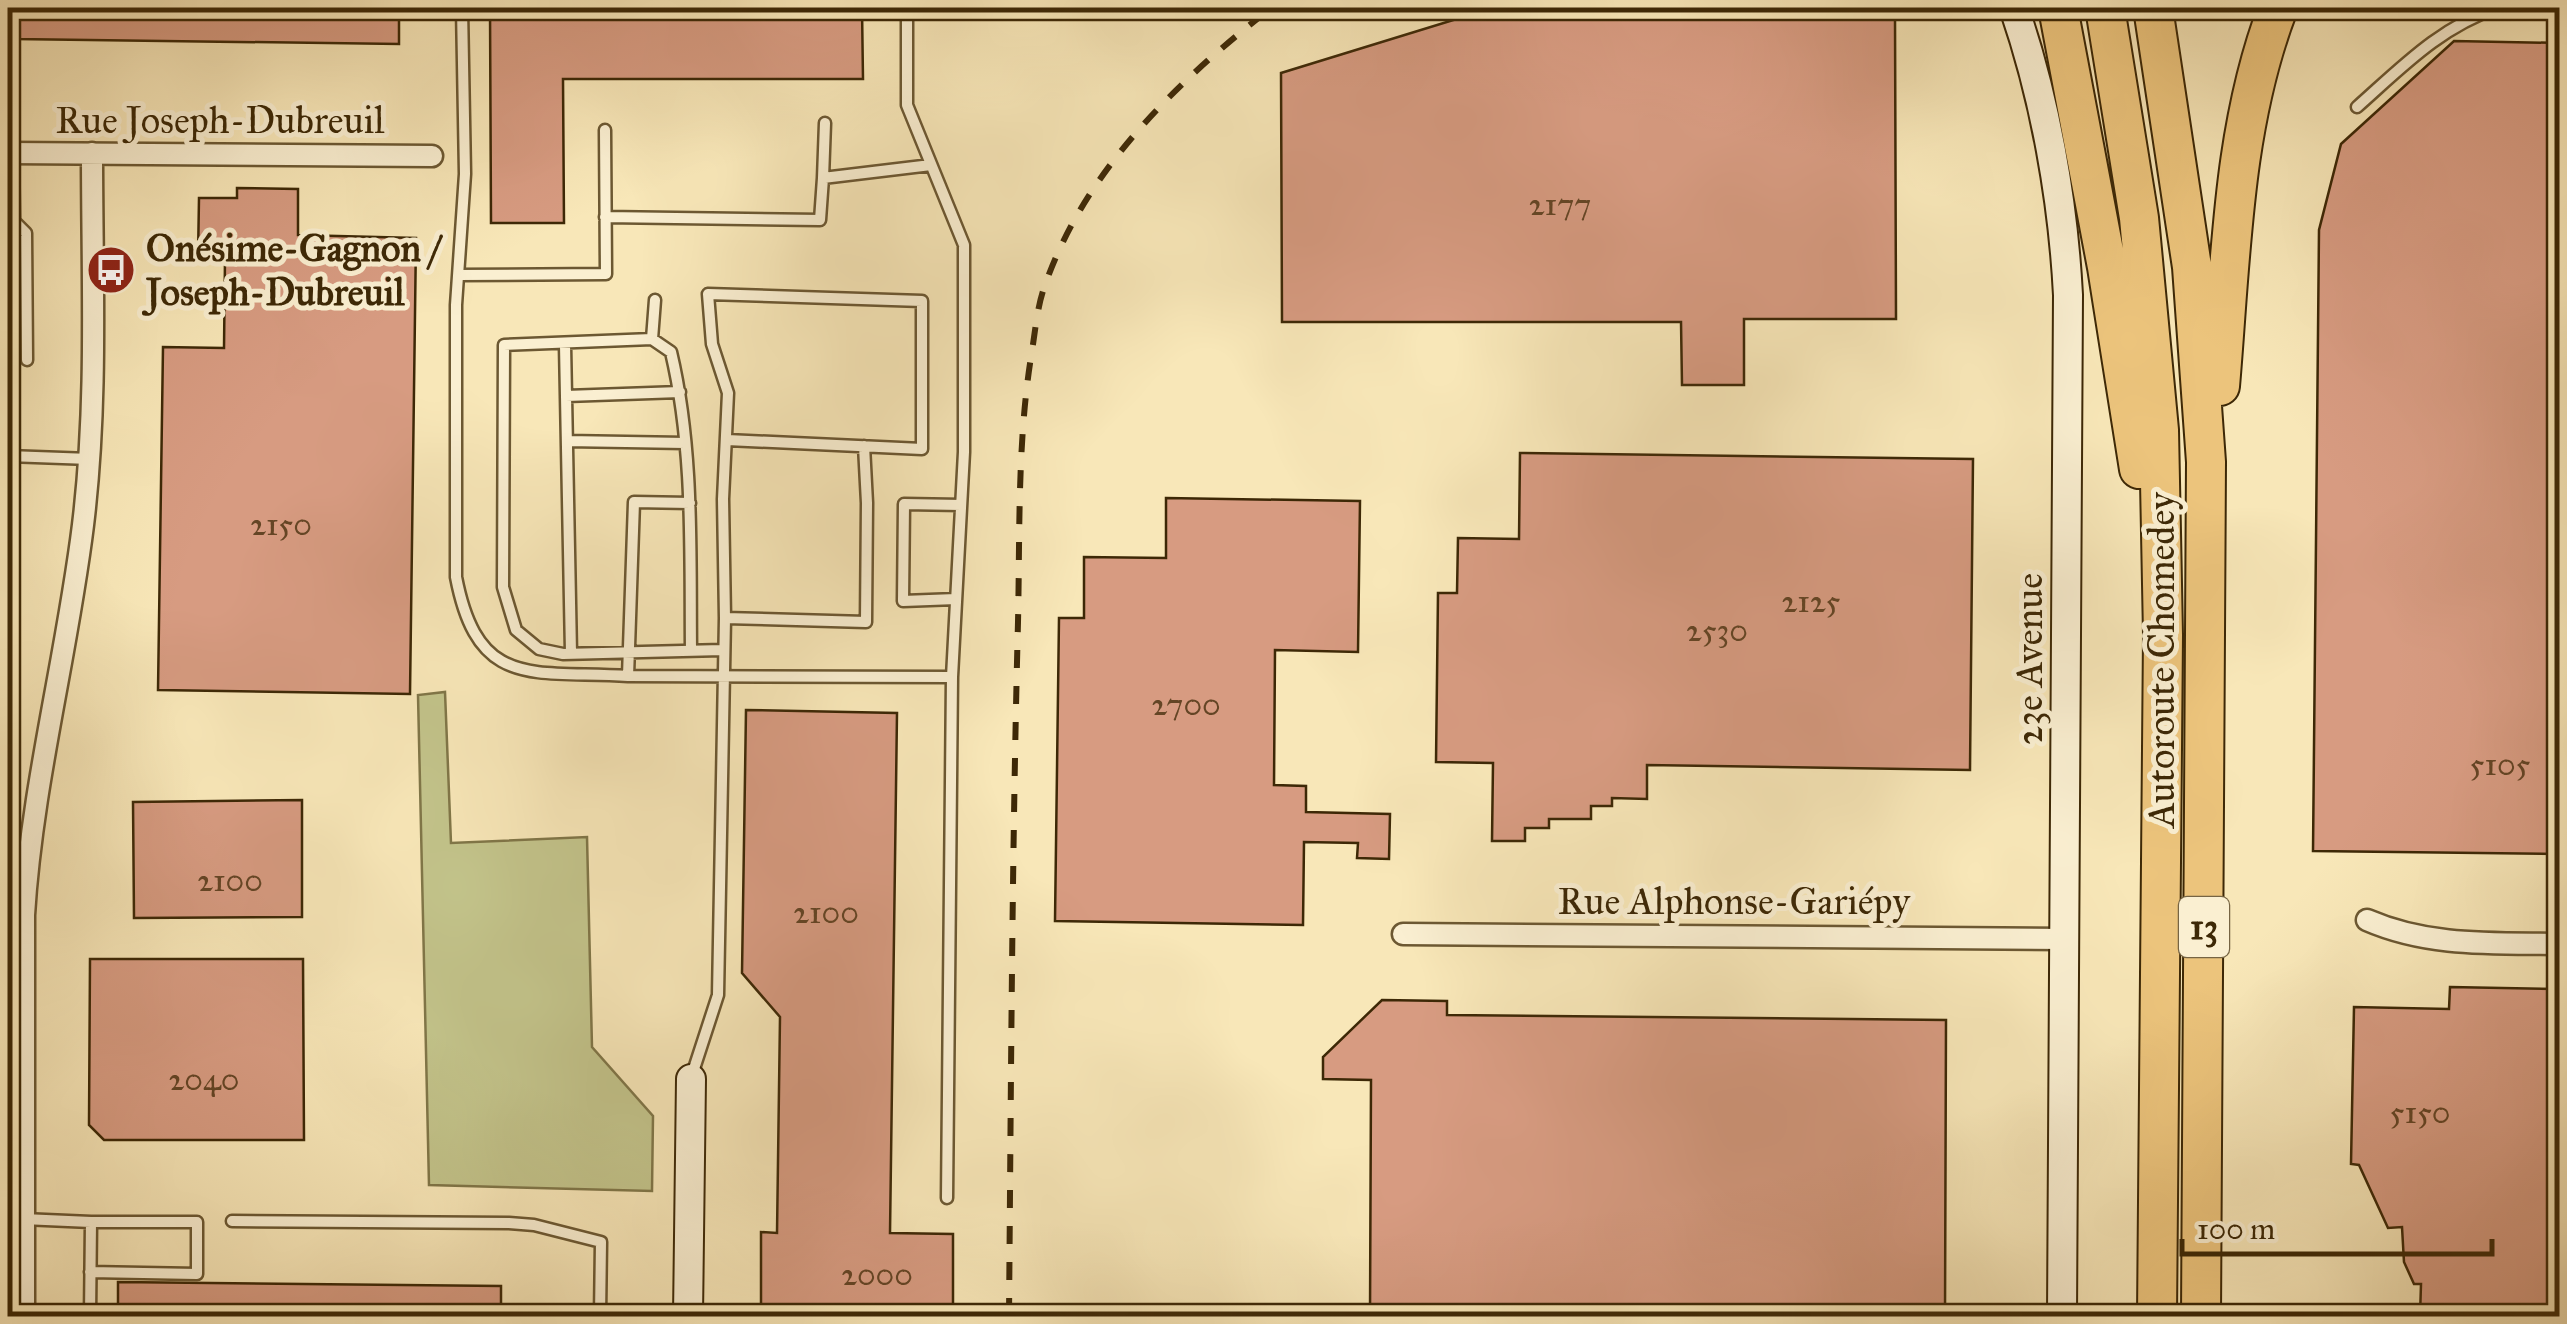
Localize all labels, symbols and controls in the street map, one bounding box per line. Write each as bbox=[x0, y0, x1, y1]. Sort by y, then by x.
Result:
street label: Rue Joseph-Dubreuil bbox=[55, 97, 385, 144]
house number: 2177 bbox=[1529, 185, 1591, 224]
place label: Onésime-Gagnon / Joseph-Dubreuil bbox=[141, 225, 443, 316]
bus stop icon: Onésime-Gagnon / Joseph-Dubreuil bbox=[85, 244, 137, 296]
street label: Autoroute Chomedey bbox=[2138, 491, 2184, 830]
house number: 2150 bbox=[250, 505, 312, 544]
street label: 23e Avenue bbox=[2006, 573, 2052, 745]
house number: 2125 bbox=[1782, 582, 1841, 621]
house number: 2530 bbox=[1686, 611, 1748, 650]
house number: 2700 bbox=[1151, 685, 1221, 724]
house number: 5105 bbox=[2470, 745, 2531, 784]
house number: 2100 bbox=[197, 861, 263, 900]
street label: Rue Alphonse-Gariépy bbox=[1558, 878, 1911, 924]
house number: 2100 bbox=[793, 893, 859, 932]
road number: 13 bbox=[2179, 897, 2229, 957]
house number: 2040 bbox=[169, 1060, 239, 1099]
house number: 5150 bbox=[2390, 1093, 2450, 1132]
scale bar bbox=[2182, 1194, 2492, 1256]
text: 100 m bbox=[2197, 1211, 2275, 1247]
house number: 2000 bbox=[841, 1255, 913, 1294]

